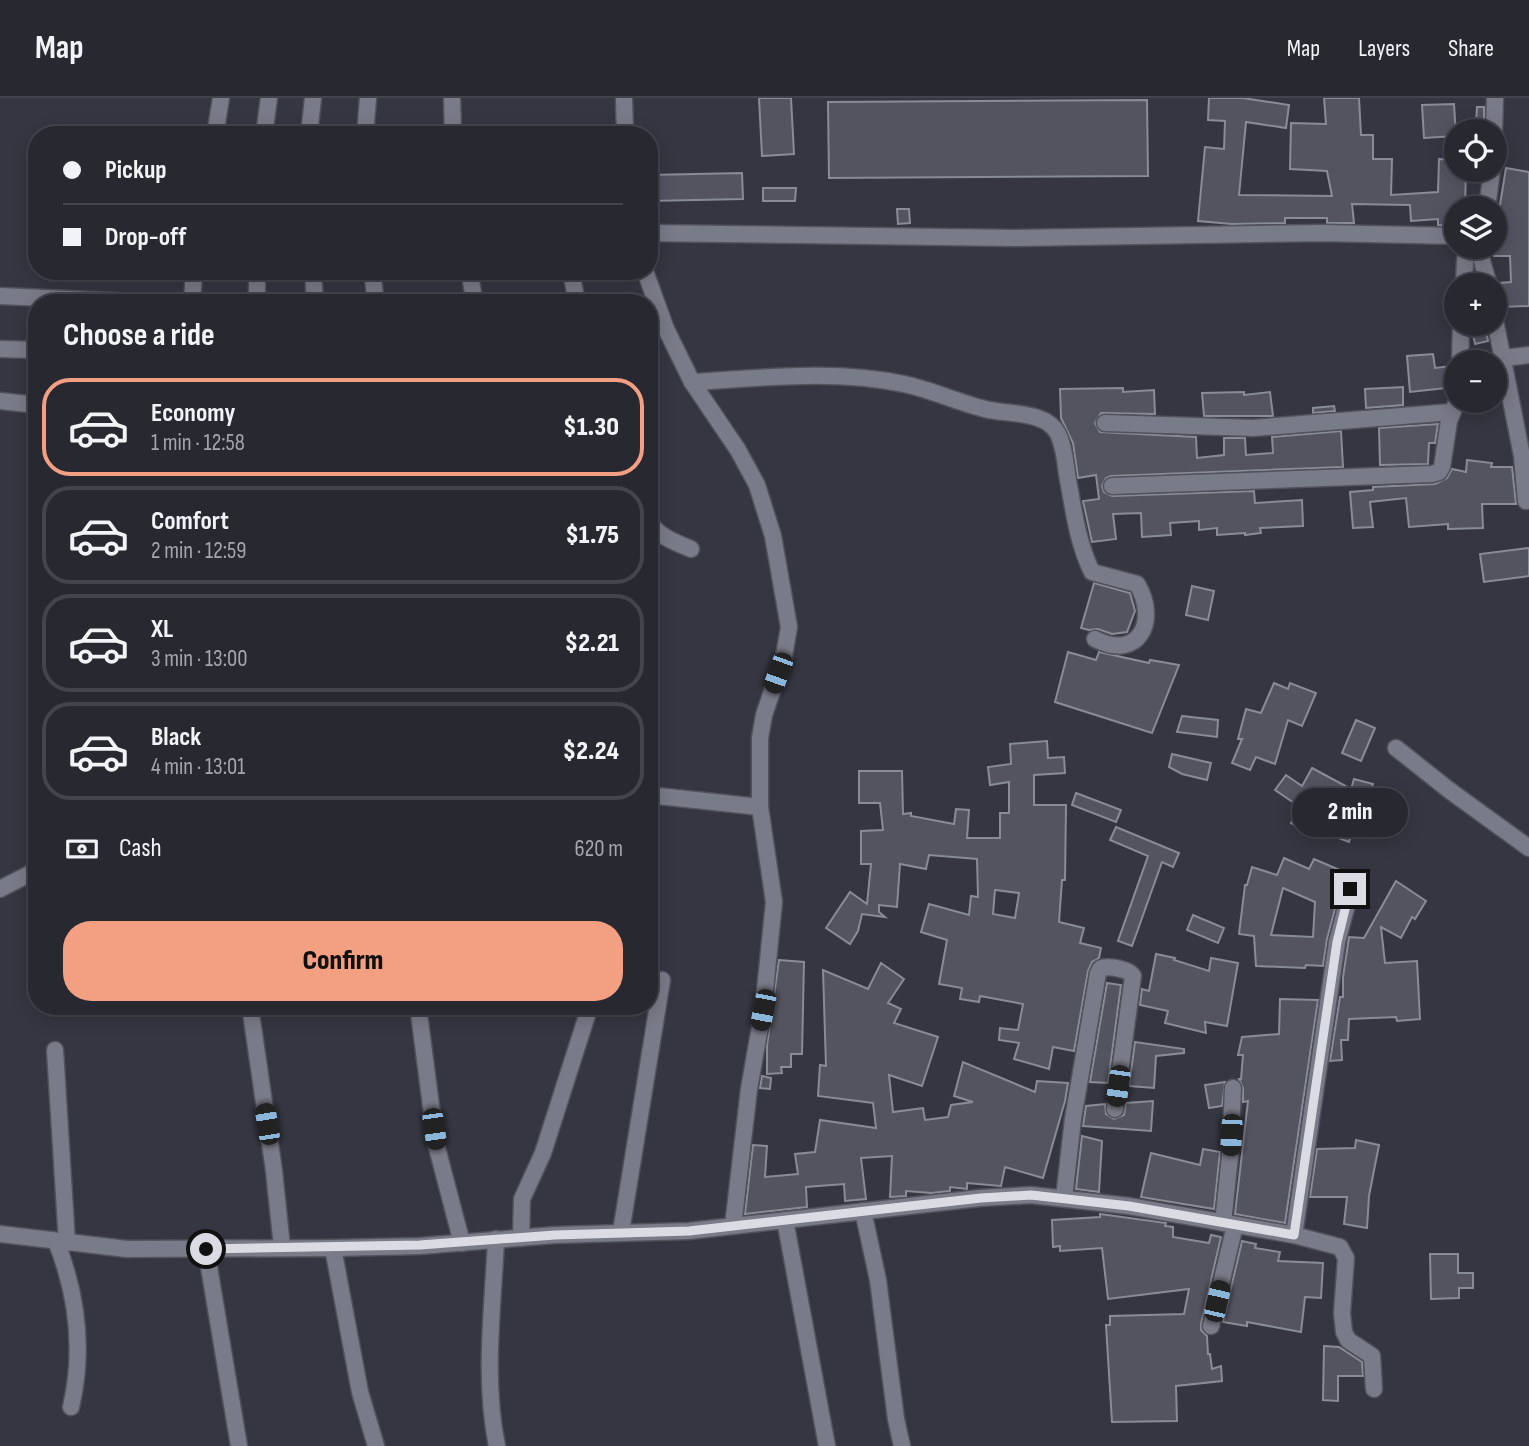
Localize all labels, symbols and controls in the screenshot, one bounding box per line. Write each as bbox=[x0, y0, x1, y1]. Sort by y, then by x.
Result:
text: Map bbox=[35, 28, 84, 68]
text: Map bbox=[1287, 34, 1320, 63]
text: Layers bbox=[1358, 34, 1410, 63]
text: Share bbox=[1448, 34, 1494, 63]
map controls bbox=[1444, 119, 1507, 413]
button: locate bbox=[1444, 119, 1507, 182]
text: Pickup bbox=[105, 155, 167, 186]
button: layers bbox=[1444, 196, 1507, 259]
text: Drop-off bbox=[105, 222, 186, 253]
button: + bbox=[1444, 273, 1507, 336]
text: Choose a ride bbox=[63, 316, 215, 355]
button: − bbox=[1444, 350, 1507, 413]
icon: car bbox=[67, 396, 130, 459]
text: Economy bbox=[151, 398, 235, 429]
text: $1.30 bbox=[563, 412, 619, 443]
text: 1 min · 12:58 bbox=[151, 429, 245, 457]
icon: car bbox=[67, 504, 130, 567]
text: Comfort bbox=[151, 506, 229, 537]
text: $1.75 bbox=[565, 520, 619, 551]
text: 2 min · 12:59 bbox=[151, 537, 246, 565]
icon: car bbox=[67, 612, 130, 675]
text: XL bbox=[151, 614, 173, 645]
text: $2.21 bbox=[565, 628, 619, 659]
text: 3 min · 13:00 bbox=[151, 645, 248, 673]
car bbox=[761, 650, 796, 696]
icon: car bbox=[67, 720, 130, 783]
text: Black bbox=[151, 722, 201, 753]
text: $2.24 bbox=[563, 736, 619, 767]
text: 4 min · 13:01 bbox=[151, 753, 245, 781]
callout: 2 min bbox=[1292, 788, 1408, 836]
text: 2 min bbox=[1328, 798, 1372, 826]
icon: cash bbox=[63, 830, 101, 868]
text: Cash bbox=[119, 833, 162, 864]
text: 620 m bbox=[575, 835, 623, 863]
route end bbox=[1334, 873, 1366, 905]
button: Confirm bbox=[63, 921, 623, 1001]
car bbox=[749, 987, 778, 1033]
car bbox=[1105, 1064, 1132, 1108]
car bbox=[254, 1102, 281, 1146]
car bbox=[421, 1107, 448, 1151]
car bbox=[1220, 1113, 1243, 1157]
route start bbox=[190, 1233, 222, 1265]
car bbox=[1203, 1278, 1232, 1324]

